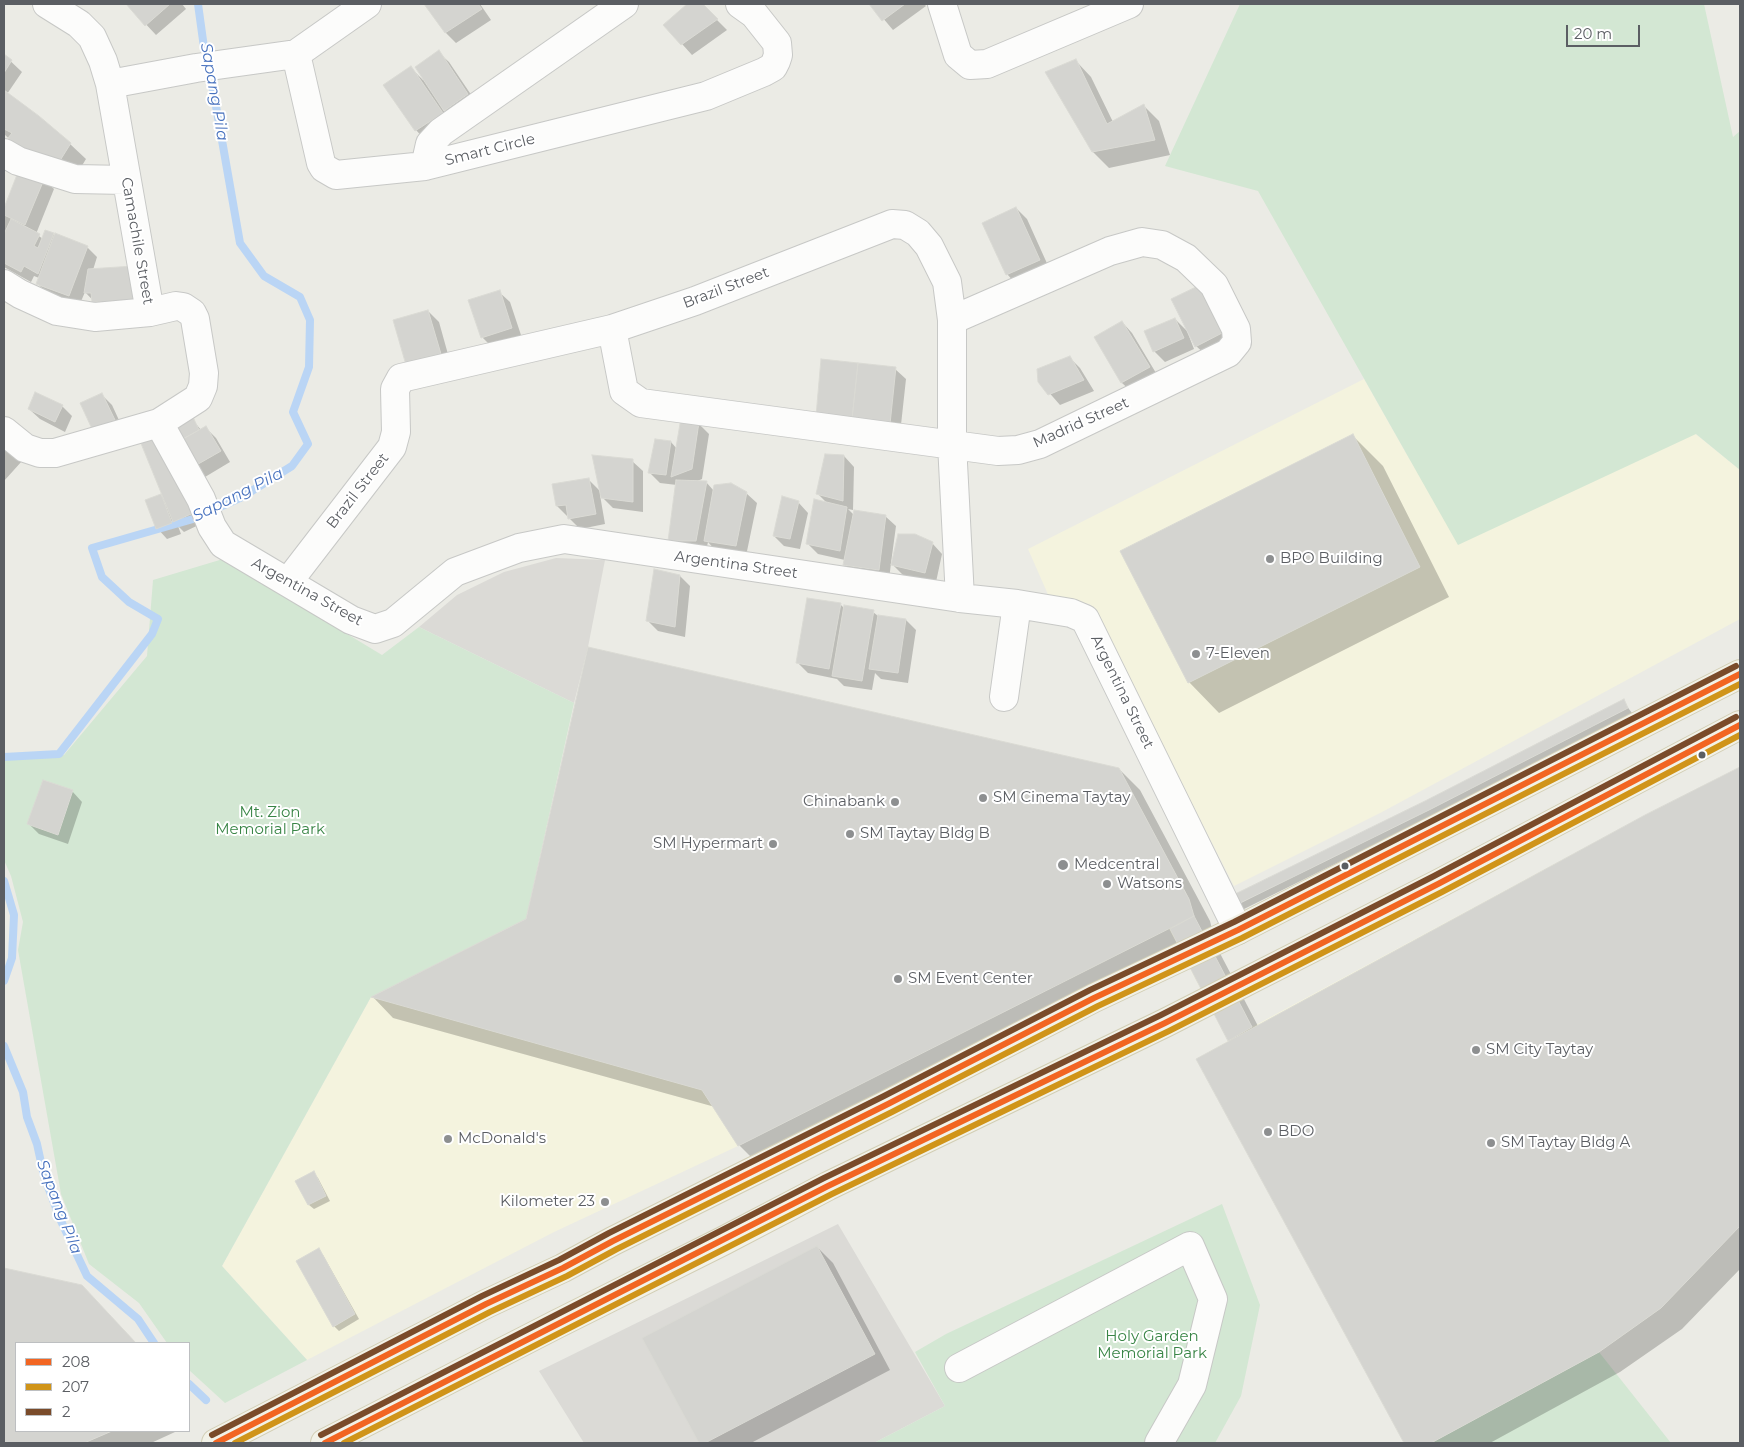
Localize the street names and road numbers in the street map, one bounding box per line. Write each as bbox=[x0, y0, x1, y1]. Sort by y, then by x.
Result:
street label: Smart Circle bbox=[443, 130, 537, 170]
street label: Camachile Street bbox=[117, 176, 157, 306]
street label: Brazil Street bbox=[680, 263, 772, 313]
street label: Madrid Street bbox=[1030, 394, 1132, 452]
street label: Brazil Street bbox=[323, 450, 393, 532]
street label: Argentina Street bbox=[673, 547, 799, 583]
street label: Argentina Street bbox=[248, 554, 366, 630]
street label: Argentina Street bbox=[1087, 632, 1157, 752]

